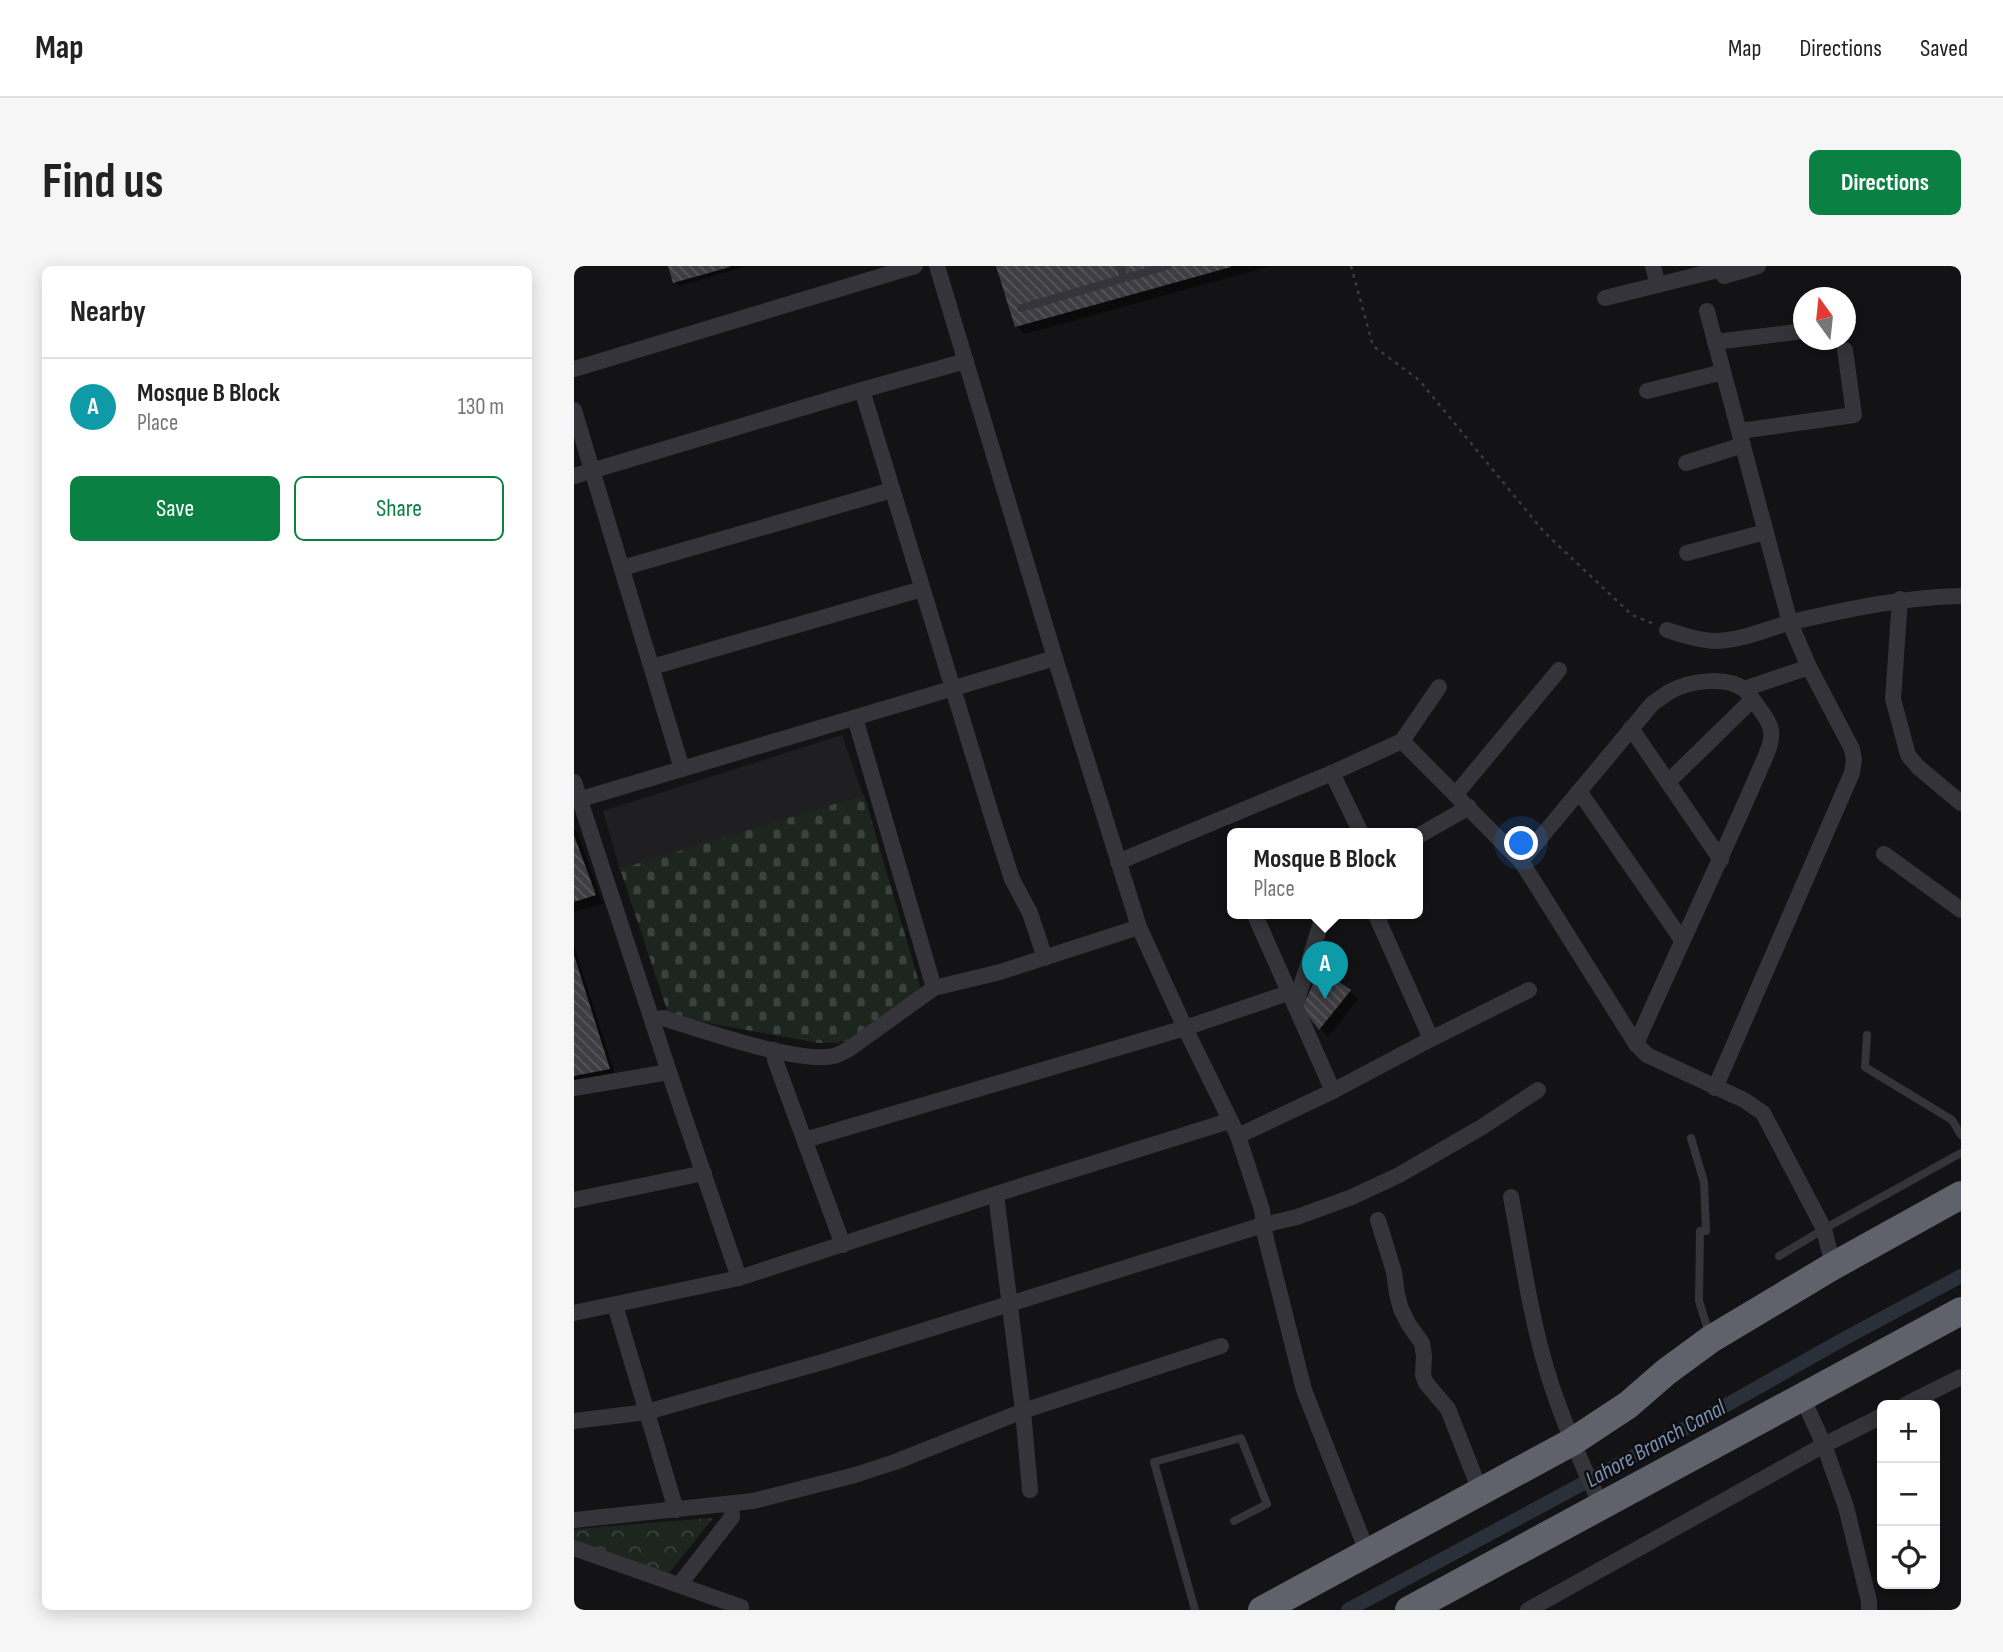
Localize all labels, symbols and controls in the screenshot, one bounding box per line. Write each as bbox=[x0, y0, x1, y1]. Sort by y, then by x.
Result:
text: Map bbox=[35, 28, 84, 68]
text: Map bbox=[1728, 34, 1761, 63]
text: Directions bbox=[1799, 34, 1882, 63]
text: Saved bbox=[1920, 34, 1968, 63]
button: Directions bbox=[1809, 150, 1961, 215]
text: Find us bbox=[42, 153, 164, 212]
north arrow bbox=[1793, 287, 1856, 350]
text: Nearby bbox=[70, 294, 146, 330]
text: Mosque B Block bbox=[137, 378, 280, 409]
text: A bbox=[88, 393, 98, 421]
text: 130 m bbox=[458, 393, 504, 421]
text: Place bbox=[137, 409, 178, 437]
button: Save bbox=[70, 476, 280, 541]
button: Share bbox=[294, 476, 504, 541]
your location bbox=[1504, 826, 1538, 860]
popup bbox=[1227, 828, 1423, 919]
text: Mosque B Block bbox=[1254, 844, 1396, 875]
text: Place bbox=[1254, 875, 1295, 903]
pin: A bbox=[1302, 941, 1348, 999]
water label: Lahore Branch Canal bbox=[1581, 1394, 1731, 1494]
map controls bbox=[1877, 1400, 1940, 1589]
button: + bbox=[1877, 1400, 1940, 1463]
button: − bbox=[1877, 1463, 1940, 1526]
button: locate bbox=[1877, 1526, 1940, 1589]

